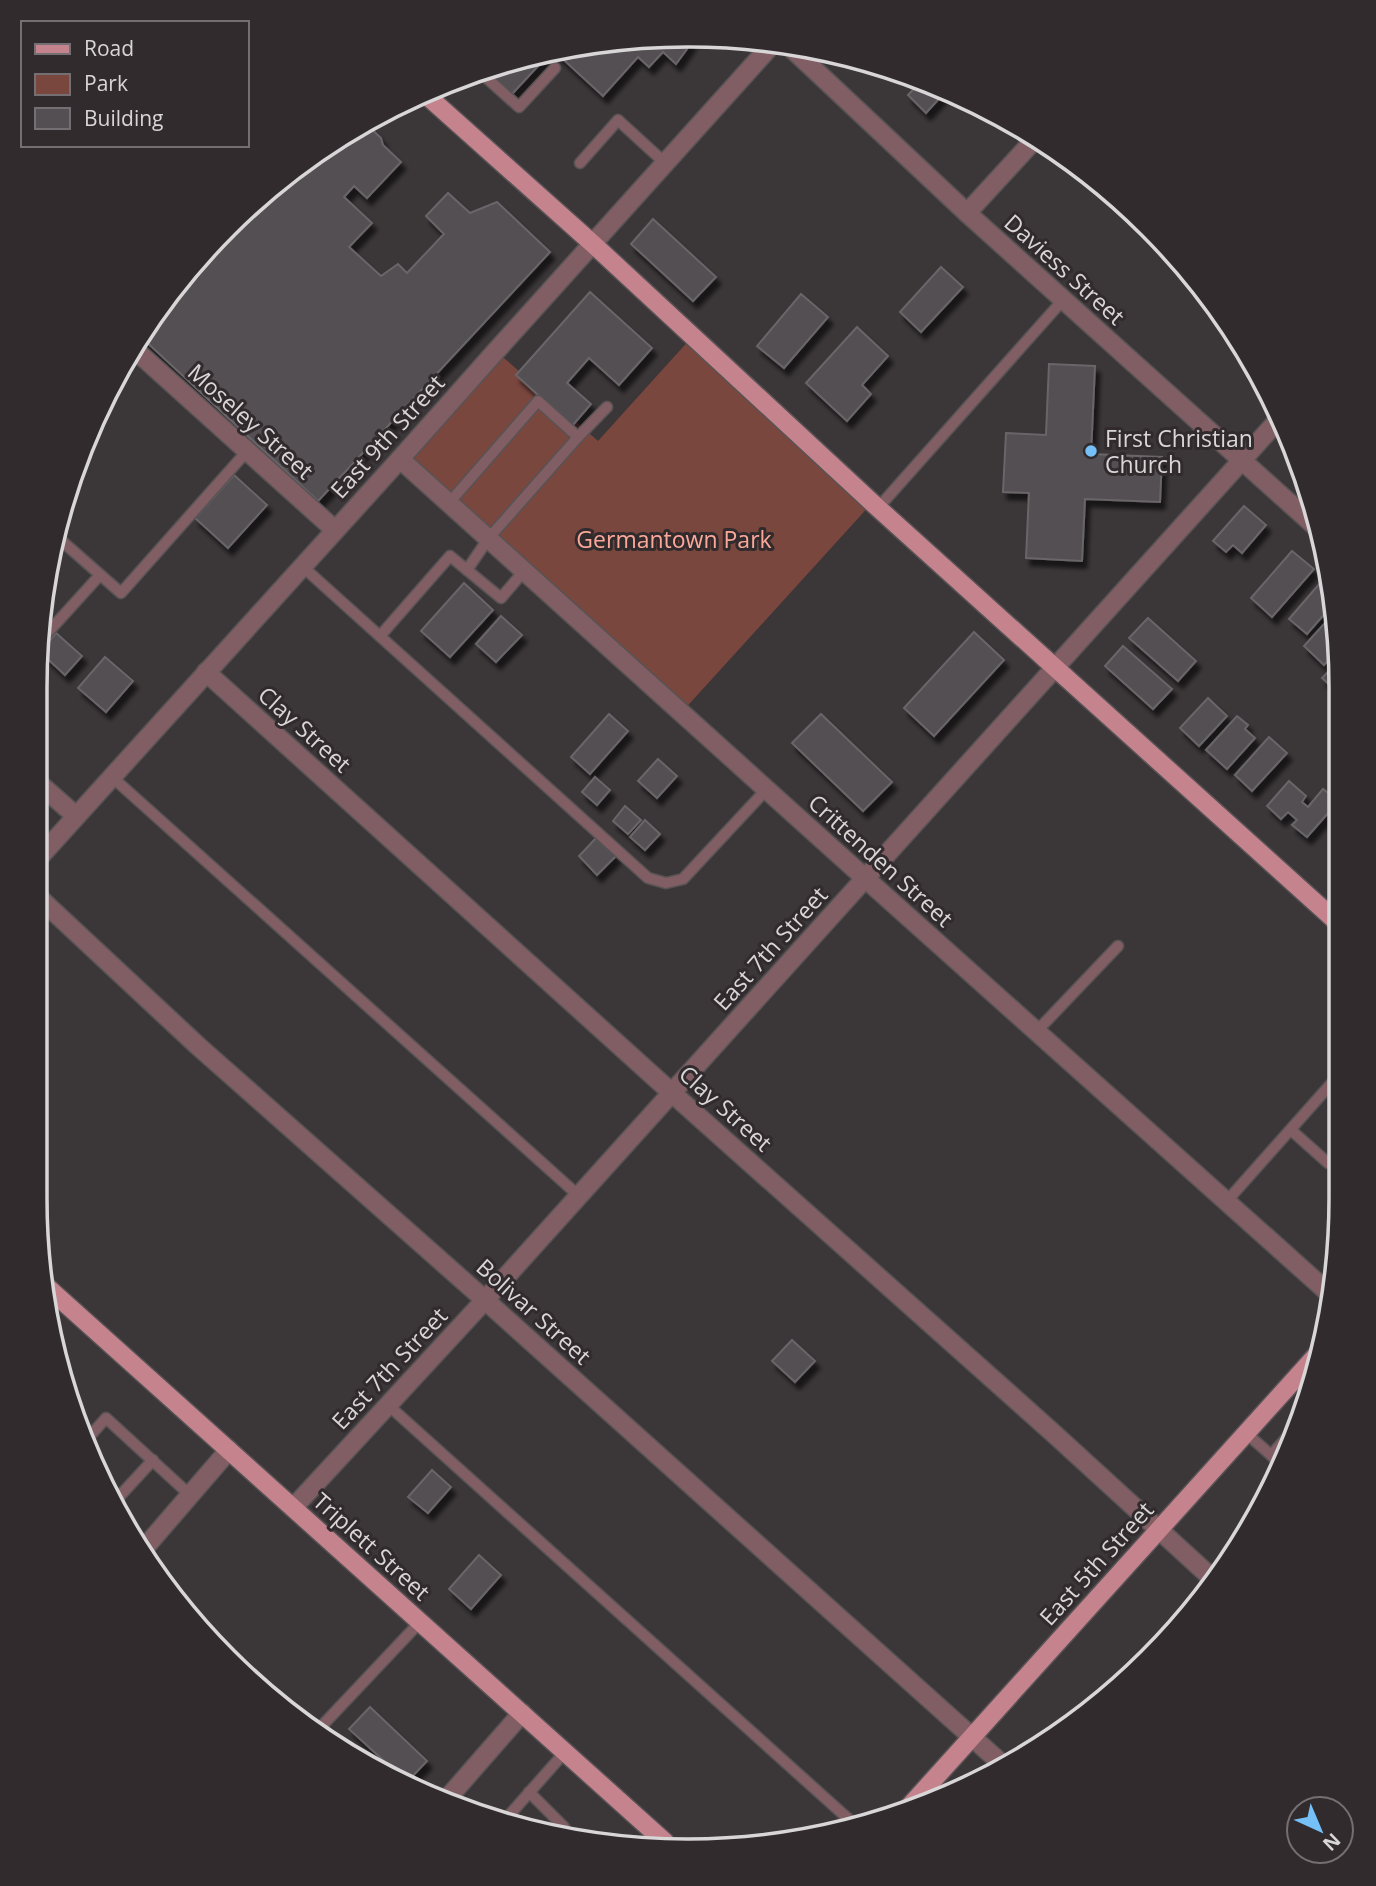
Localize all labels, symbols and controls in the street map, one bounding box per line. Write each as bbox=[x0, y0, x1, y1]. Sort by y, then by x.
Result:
legend bbox=[21, 21, 248, 147]
text: Road bbox=[84, 34, 134, 62]
text: Park bbox=[84, 69, 128, 97]
text: Building bbox=[84, 104, 163, 132]
street label: Daviess Street bbox=[998, 206, 1132, 332]
street label: Moseley Street bbox=[181, 356, 321, 486]
street label: East 9th Street bbox=[323, 367, 451, 505]
place label: First Christian Church bbox=[1105, 422, 1253, 480]
marker: First Christian Church bbox=[1083, 443, 1099, 459]
park label: Germantown Park bbox=[576, 523, 772, 555]
street label: Clay Street bbox=[252, 679, 358, 779]
street label: Crittenden Street bbox=[802, 786, 960, 934]
street label: East 7th Street bbox=[706, 879, 834, 1017]
street label: Clay Street bbox=[673, 1058, 779, 1158]
street label: Bolivar Street bbox=[470, 1251, 598, 1371]
street label: East 7th Street bbox=[324, 1300, 454, 1436]
street label: Triplett Street bbox=[307, 1485, 437, 1607]
street label: East 5th Street bbox=[1032, 1494, 1160, 1632]
north arrow bbox=[1285, 1795, 1355, 1865]
text: N bbox=[1317, 1828, 1346, 1857]

